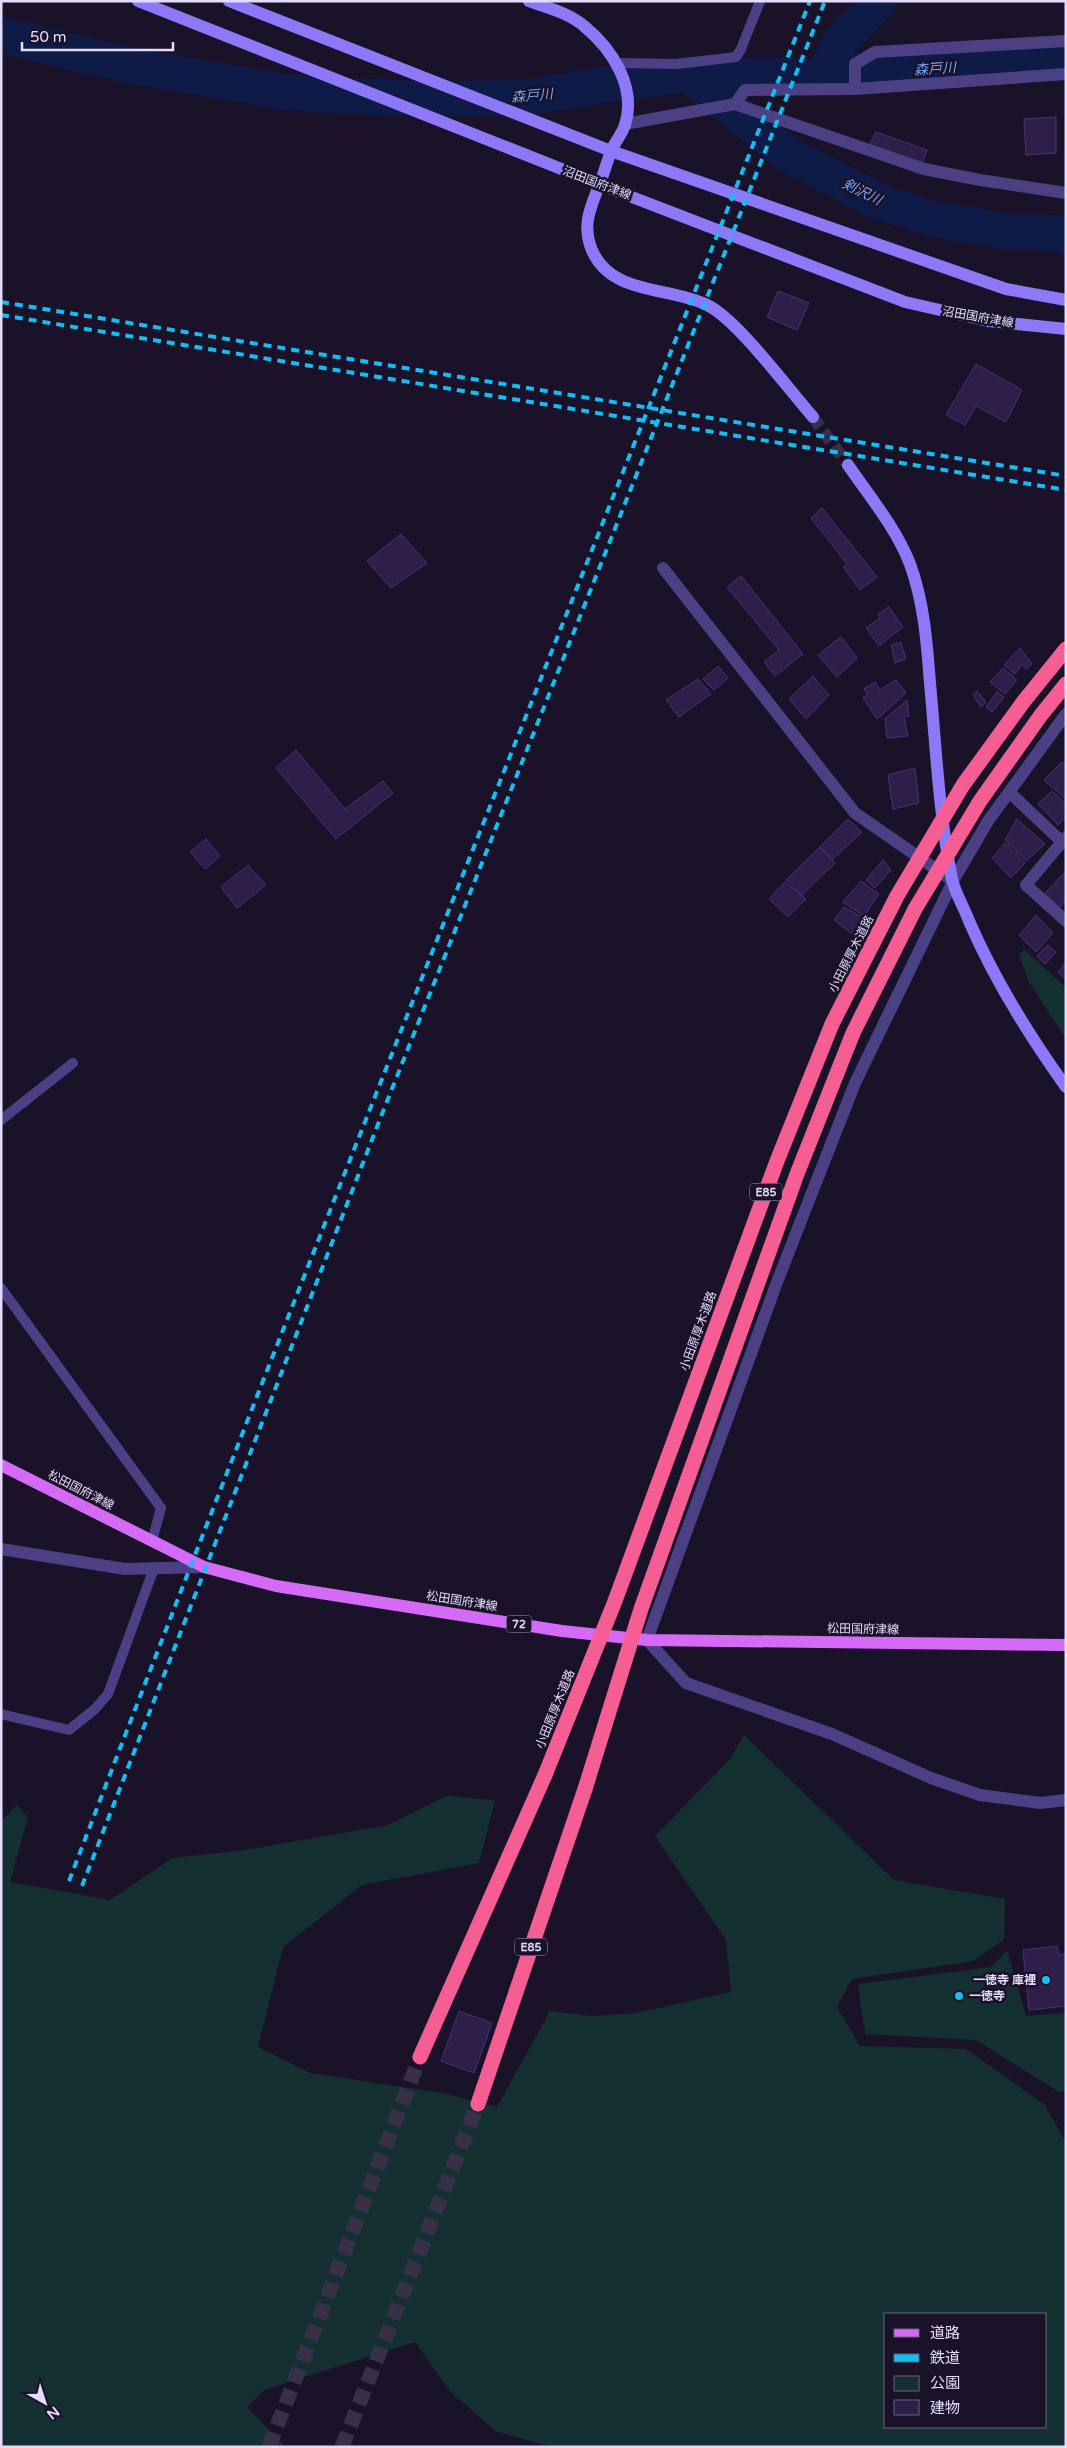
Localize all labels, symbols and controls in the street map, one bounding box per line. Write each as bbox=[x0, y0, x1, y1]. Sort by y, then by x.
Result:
scale bar bbox=[22, 20, 174, 52]
text: 50 m bbox=[30, 28, 67, 46]
water label: 森戸川 bbox=[913, 59, 959, 79]
water label: 森戸川 bbox=[510, 86, 556, 106]
street label: 沼田国府津線 bbox=[561, 164, 633, 202]
water label: 剣沢川 bbox=[839, 175, 886, 210]
street label: 沼田国府津線 bbox=[941, 304, 1015, 330]
street label: 小田原厚木道路 bbox=[826, 913, 876, 995]
road number: E85 bbox=[750, 1184, 782, 1200]
street label: 小田原厚木道路 bbox=[677, 1289, 719, 1373]
street label: 松田国府津線 bbox=[46, 1467, 116, 1513]
street label: 松田国府津線 bbox=[425, 1588, 499, 1614]
road number: 72 bbox=[506, 1616, 532, 1632]
street label: 松田国府津線 bbox=[827, 1621, 899, 1637]
street label: 小田原厚木道路 bbox=[533, 1667, 577, 1751]
road number: E85 bbox=[515, 1938, 547, 1955]
place label: 一徳寺 庫裡 bbox=[973, 1973, 1036, 1987]
marker: 一徳寺 庫裡 bbox=[1040, 1974, 1052, 1986]
place label: 一徳寺 bbox=[969, 1989, 1005, 2003]
marker: 一徳寺 bbox=[953, 1990, 965, 2002]
legend bbox=[884, 2313, 1047, 2428]
text: 道路 bbox=[930, 2324, 960, 2342]
text: 鉄道 bbox=[930, 2349, 960, 2367]
text: 公園 bbox=[930, 2374, 960, 2392]
north arrow bbox=[20, 2378, 70, 2428]
text: 建物 bbox=[930, 2399, 960, 2417]
text: N bbox=[43, 2403, 63, 2423]

